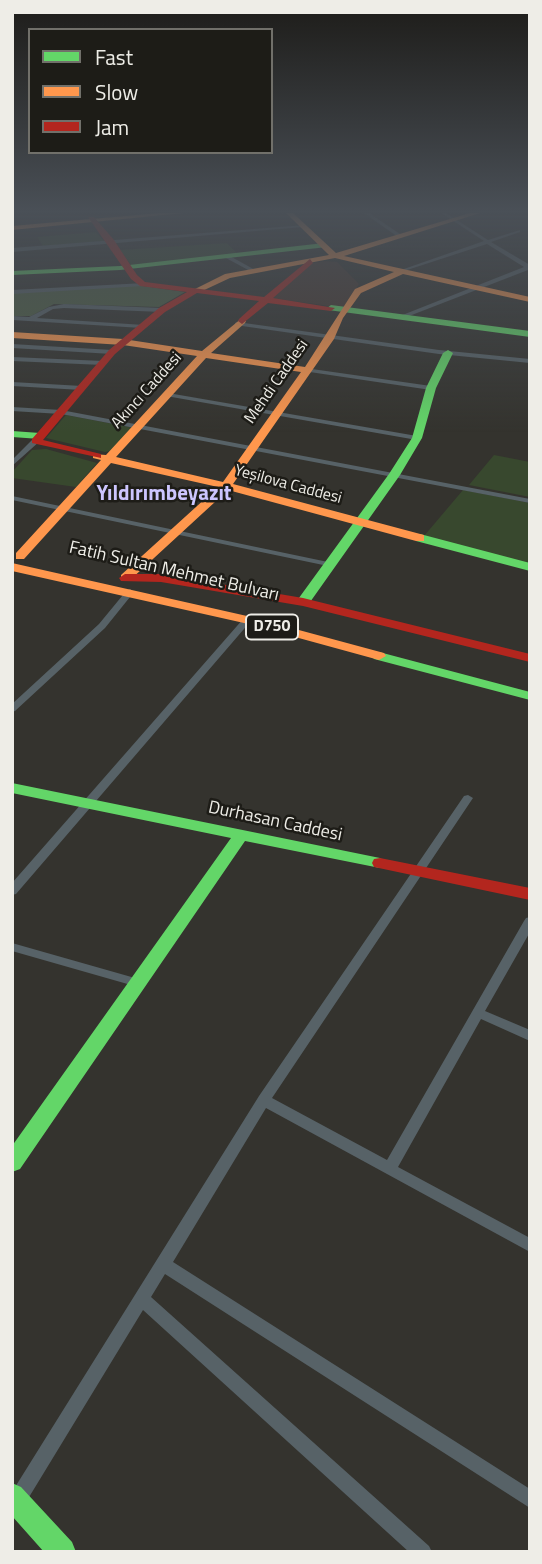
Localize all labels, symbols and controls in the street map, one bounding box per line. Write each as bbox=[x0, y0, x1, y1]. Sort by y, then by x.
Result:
legend bbox=[28, 28, 273, 154]
text: Fast bbox=[95, 41, 133, 73]
text: Slow bbox=[95, 76, 138, 108]
text: Jam bbox=[95, 111, 129, 143]
street label: Mehdi Caddesi bbox=[241, 336, 313, 428]
street label: Akıncı Caddesi bbox=[108, 349, 186, 433]
street label: Yeşilova Caddesi bbox=[232, 461, 344, 509]
district label: Yıldırımbeyazıt bbox=[97, 482, 231, 508]
street label: Fatih Sultan Mehmet Bulvarı bbox=[67, 537, 281, 607]
road number: D750 bbox=[246, 614, 298, 640]
street label: Durhasan Caddesi bbox=[206, 797, 344, 847]

